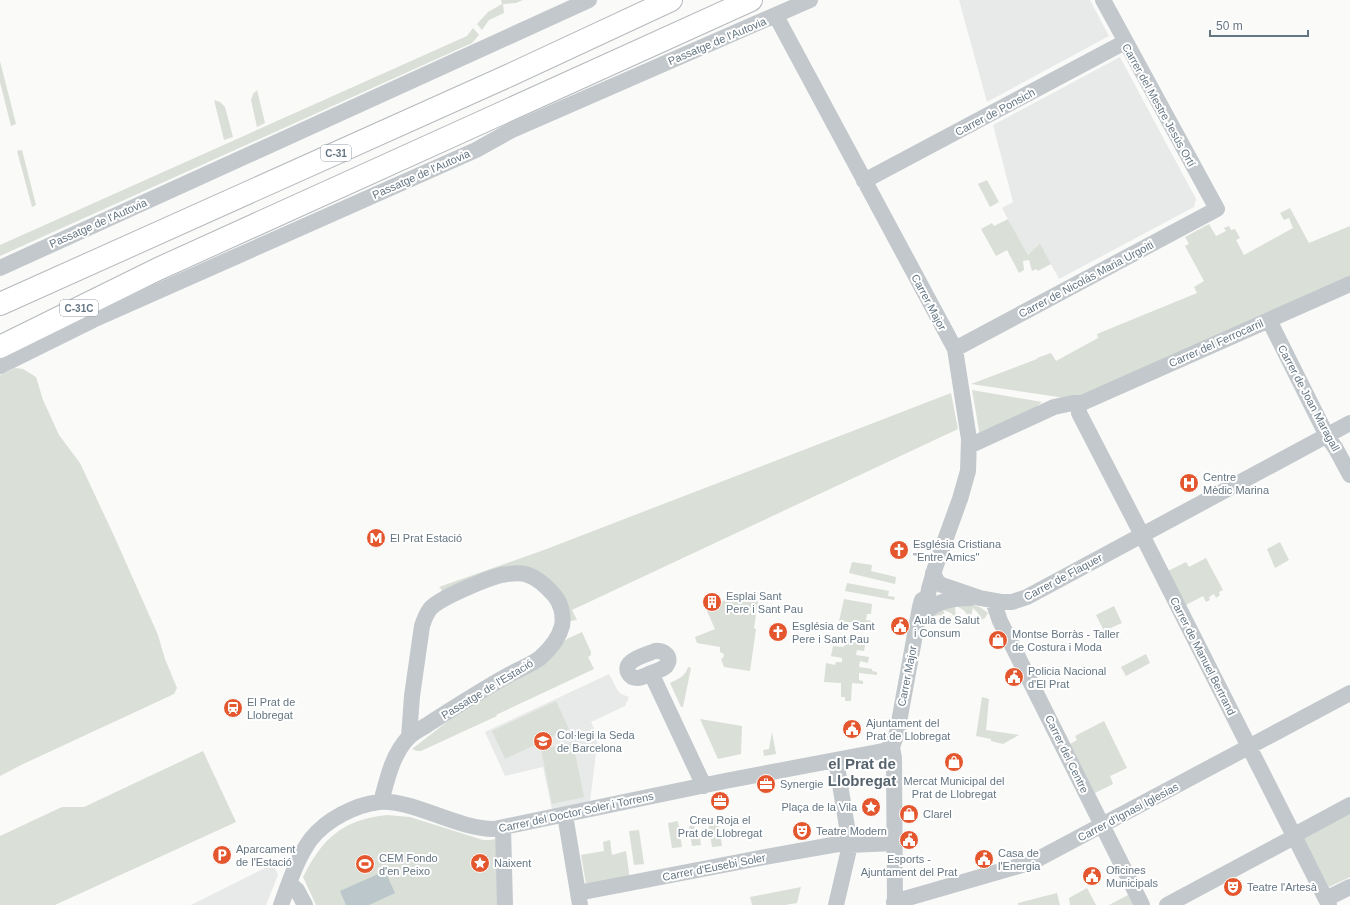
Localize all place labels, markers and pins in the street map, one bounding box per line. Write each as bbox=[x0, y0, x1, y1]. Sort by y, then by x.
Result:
place label: Centre Mèdic Marina bbox=[1203, 471, 1270, 496]
hospital icon: Centre Mèdic Marina bbox=[1178, 472, 1200, 494]
metro station icon: El Prat Estació bbox=[365, 527, 387, 549]
place label: El Prat Estació bbox=[390, 532, 462, 544]
place label: Església Cristiana "Entre Amics" bbox=[913, 538, 1002, 563]
church icon: Església Cristiana "Entre Amics" bbox=[888, 539, 910, 561]
place label: Esplai Sant Pere i Sant Pau bbox=[726, 590, 803, 615]
building icon: Esplai Sant Pere i Sant Pau bbox=[701, 591, 723, 613]
place label: Aula de Salut i Consum bbox=[914, 614, 979, 639]
public building icon: Aula de Salut i Consum bbox=[889, 615, 911, 637]
place label: Església de Sant Pere i Sant Pau bbox=[792, 620, 875, 645]
church icon: Església de Sant Pere i Sant Pau bbox=[767, 621, 789, 643]
place label: Montse Borràs - Taller de Costura i Moda bbox=[1012, 628, 1120, 653]
shop icon: Montse Borràs - Taller de Costura i Moda bbox=[987, 629, 1009, 651]
place label: Policia Nacional d'El Prat bbox=[1028, 665, 1106, 690]
public building icon: Policia Nacional d'El Prat bbox=[1003, 666, 1025, 688]
place label: El Prat de Llobregat bbox=[247, 696, 295, 721]
station icon: El Prat de Llobregat bbox=[222, 697, 244, 719]
place label: Ajuntament del Prat de Llobregat bbox=[866, 717, 950, 742]
public building icon: Ajuntament del Prat de Llobregat bbox=[841, 718, 863, 740]
place label: Col·legi la Seda de Barcelona bbox=[557, 729, 636, 754]
school or university icon: Col·legi la Seda de Barcelona bbox=[532, 730, 554, 752]
shop icon: Mercat Municipal del Prat de Llobregat bbox=[943, 751, 965, 773]
office icon: Synergie bbox=[755, 773, 777, 795]
place label: Mercat Municipal del Prat de Llobregat bbox=[904, 775, 1004, 800]
place label: Synergie bbox=[780, 778, 823, 790]
office icon: Creu Roja el Prat de Llobregat bbox=[709, 790, 731, 812]
place icon: Plaça de la Vila bbox=[860, 796, 882, 818]
place label: Plaça de la Vila bbox=[781, 801, 858, 813]
shop icon: Clarel bbox=[898, 803, 920, 825]
place label: Clarel bbox=[923, 808, 952, 820]
place label: Creu Roja el Prat de Llobregat bbox=[678, 814, 762, 839]
theatre icon: Teatre Modern bbox=[791, 820, 813, 842]
place label: Teatre Modern bbox=[816, 825, 887, 837]
public building icon: Esports - Ajuntament del Prat bbox=[898, 829, 920, 851]
place label: Aparcament de l'Estació bbox=[236, 843, 295, 868]
parking icon: Aparcament de l'Estació bbox=[211, 844, 233, 866]
place label: Casa de l'Energia bbox=[998, 847, 1041, 872]
public building icon: Casa de l'Energia bbox=[973, 848, 995, 870]
place label: CEM Fondo d'en Peixo bbox=[379, 852, 438, 877]
place icon: Naixent bbox=[469, 852, 491, 874]
sports icon: CEM Fondo d'en Peixo bbox=[354, 853, 376, 875]
place label: Esports - Ajuntament del Prat bbox=[861, 853, 957, 878]
place label: Naixent bbox=[494, 857, 531, 869]
place label: Oficines Municipals bbox=[1106, 864, 1158, 889]
public building icon: Oficines Municipals bbox=[1081, 865, 1103, 887]
theatre icon: Teatre l'Artesà bbox=[1222, 876, 1244, 898]
place label: Teatre l'Artesà bbox=[1247, 881, 1318, 893]

